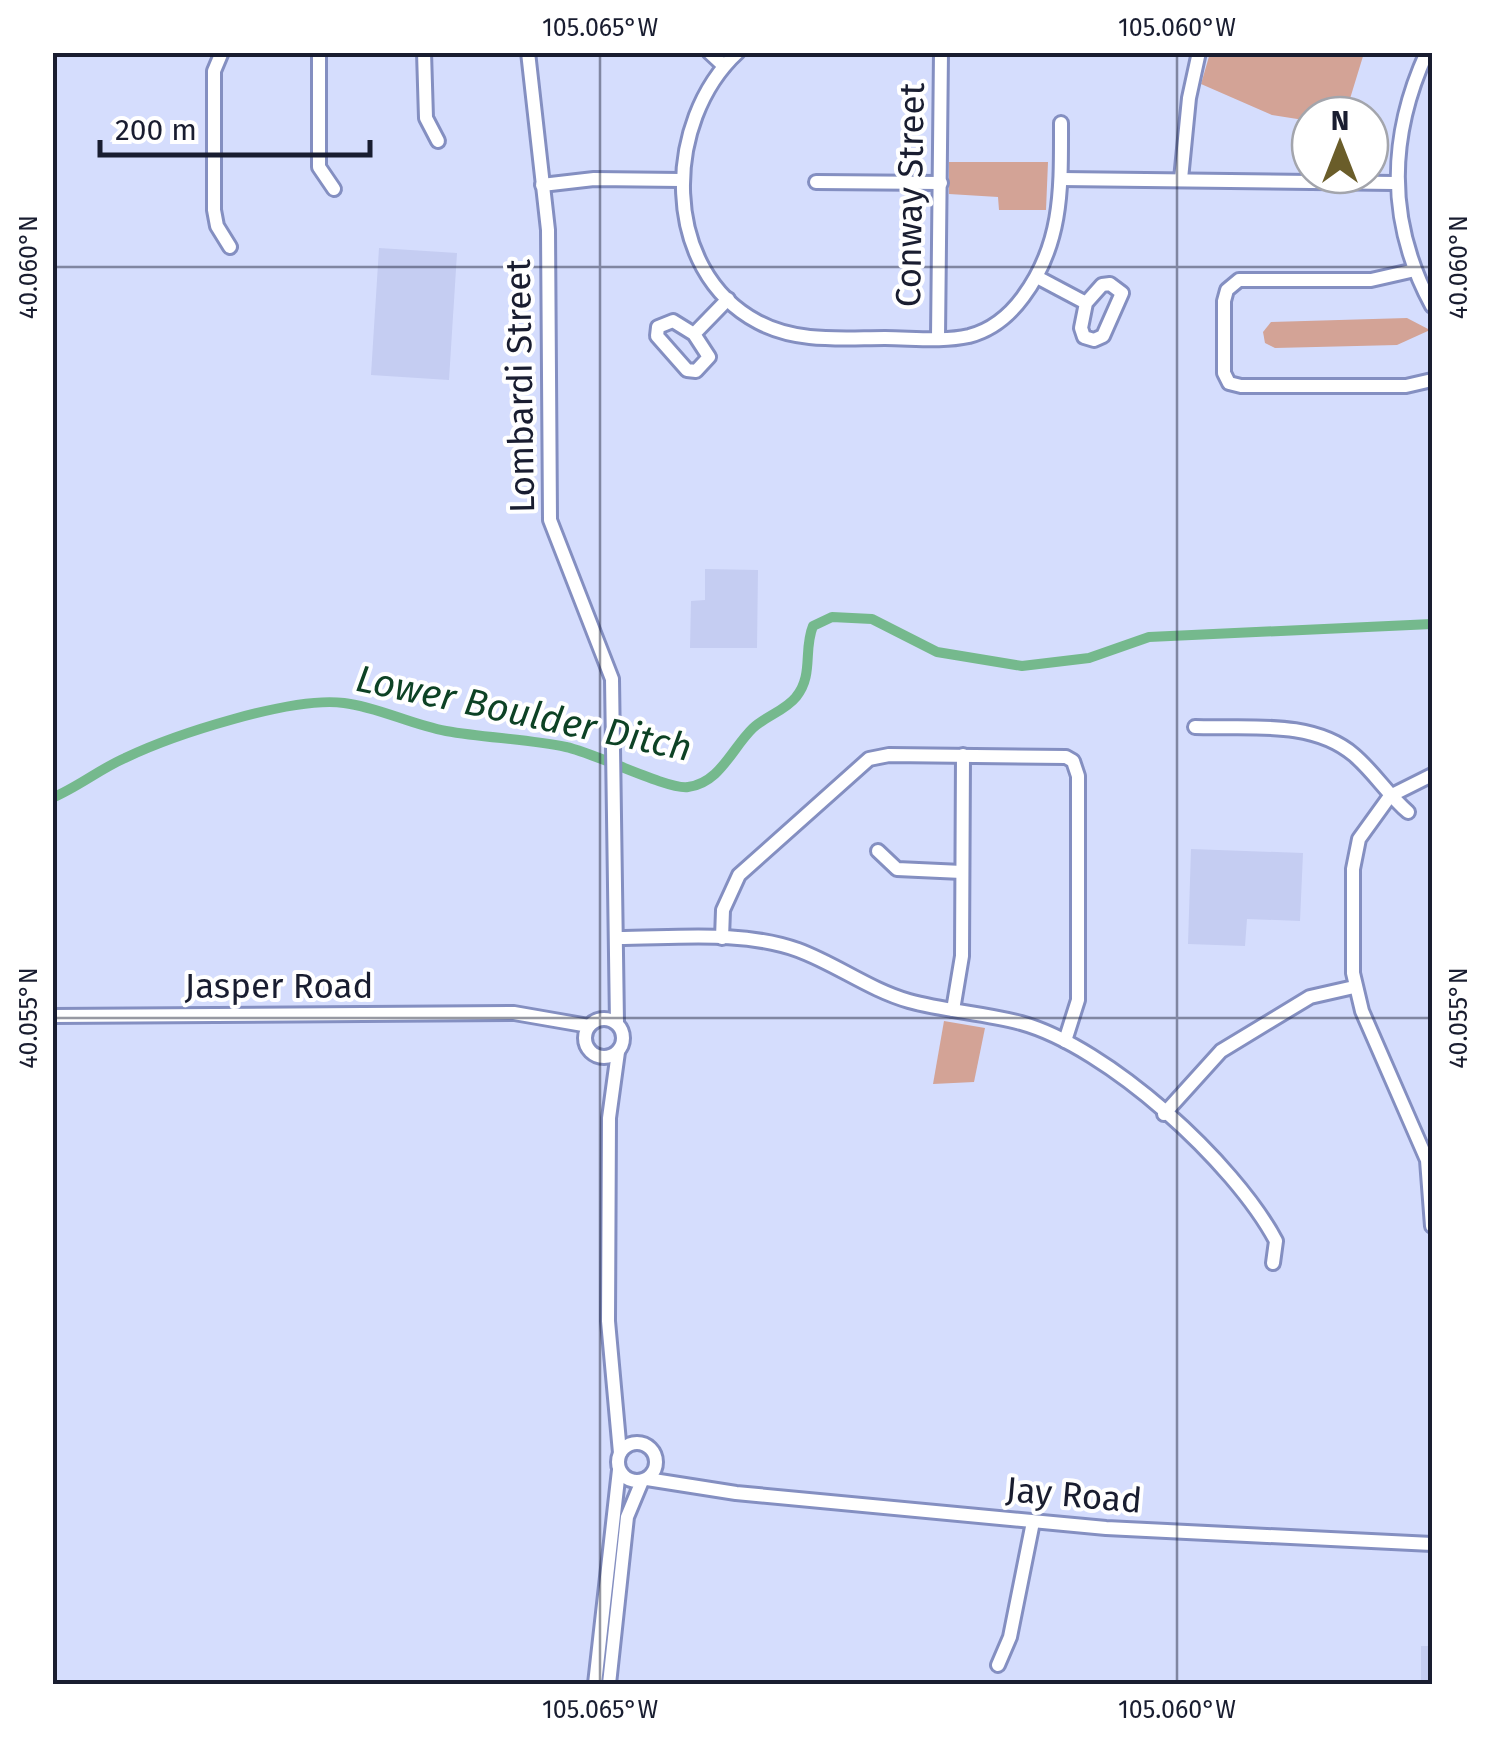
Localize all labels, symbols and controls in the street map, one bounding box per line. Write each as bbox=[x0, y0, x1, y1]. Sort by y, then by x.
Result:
text: 105.065°W bbox=[542, 13, 658, 43]
text: 105.060°W bbox=[1118, 13, 1236, 43]
street label: Conway Street bbox=[887, 82, 933, 308]
scale bar bbox=[100, 95, 370, 157]
north arrow bbox=[1290, 95, 1390, 195]
text: N bbox=[1331, 104, 1349, 137]
text: 200 m bbox=[115, 112, 197, 148]
text: 40.060°N bbox=[14, 215, 44, 319]
text: 40.060°N bbox=[1444, 215, 1474, 319]
street label: Lombardi Street bbox=[497, 258, 543, 513]
water label: Lower Boulder Ditch bbox=[352, 655, 696, 771]
street label: Jasper Road bbox=[184, 965, 374, 1007]
text: 40.055°N bbox=[14, 967, 44, 1069]
text: 40.055°N bbox=[1444, 967, 1474, 1069]
street label: Jay Road bbox=[1004, 1468, 1144, 1522]
text: 105.065°W bbox=[542, 1695, 658, 1725]
text: 105.060°W bbox=[1118, 1695, 1236, 1725]

